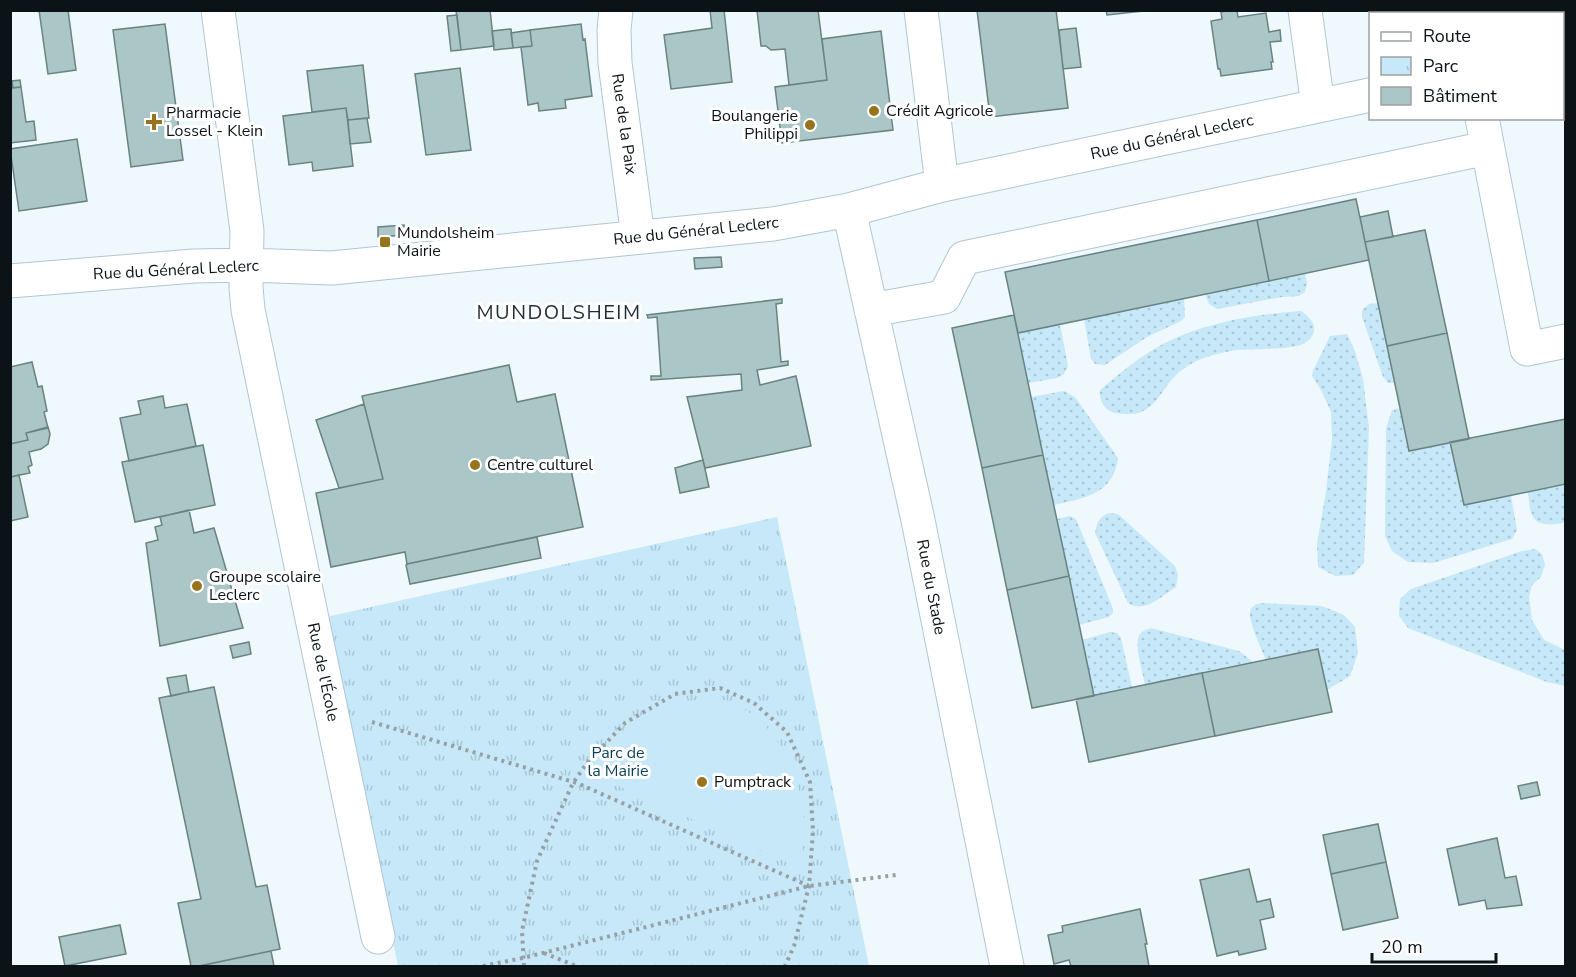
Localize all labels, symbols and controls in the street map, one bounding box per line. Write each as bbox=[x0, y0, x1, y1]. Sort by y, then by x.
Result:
legend bbox=[1369, 12, 1564, 120]
text: Route bbox=[1423, 24, 1471, 48]
text: Parc bbox=[1423, 54, 1458, 78]
street label: Rue de la Paix bbox=[606, 72, 642, 177]
text: Bâtiment bbox=[1423, 84, 1497, 108]
place label: Crédit Agricole bbox=[886, 100, 993, 122]
place label: Pharmacie Lossel - Klein bbox=[166, 102, 263, 142]
marker: Crédit Agricole bbox=[867, 104, 881, 118]
place label: Boulangerie Philippi bbox=[711, 105, 798, 145]
street label: Rue du Général Leclerc bbox=[1088, 109, 1256, 165]
marker: Pharmacie Lossel - Klein bbox=[147, 115, 161, 129]
marker: Boulangerie Philippi bbox=[803, 118, 817, 132]
street label: Rue du Général Leclerc bbox=[612, 211, 780, 251]
place label: Mundolsheim Mairie bbox=[397, 222, 494, 262]
marker: Mundolsheim Mairie bbox=[378, 235, 392, 249]
street label: Rue du Général Leclerc bbox=[92, 255, 260, 285]
district label: MUNDOLSHEIM bbox=[476, 299, 642, 326]
place label: Centre culturel bbox=[487, 454, 593, 476]
marker: Centre culturel bbox=[468, 458, 482, 472]
street label: Rue du Stade bbox=[911, 538, 951, 636]
place label: Groupe scolaire Leclerc bbox=[209, 566, 321, 606]
marker: Groupe scolaire Leclerc bbox=[190, 579, 204, 593]
street label: Rue de l'École bbox=[302, 621, 344, 723]
park label: Parc de la Mairie bbox=[587, 742, 649, 782]
place label: Pumptrack bbox=[714, 771, 792, 793]
marker: Pumptrack bbox=[695, 775, 709, 789]
scale bar bbox=[1372, 926, 1496, 964]
text: 20 m bbox=[1381, 935, 1423, 959]

